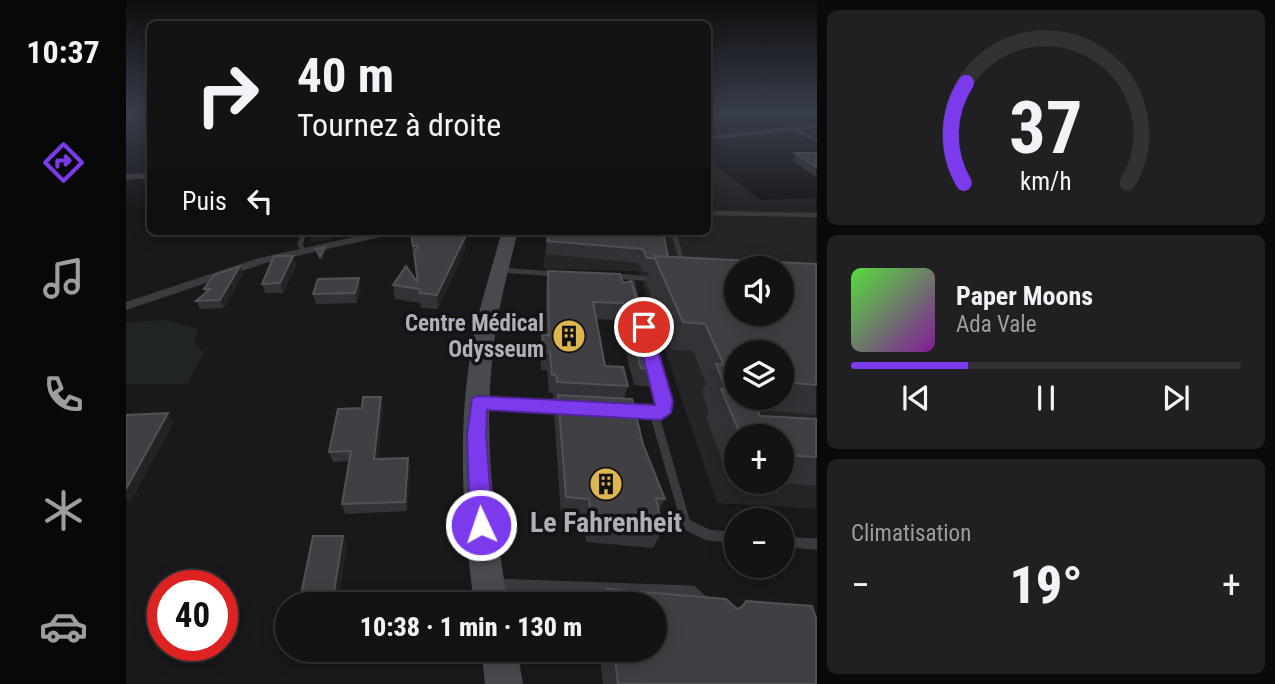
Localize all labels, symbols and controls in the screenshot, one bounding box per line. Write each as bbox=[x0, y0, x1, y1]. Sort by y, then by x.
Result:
text: 10:37 bbox=[26, 33, 100, 71]
text: 40 m bbox=[297, 47, 394, 104]
icon: right bbox=[182, 49, 273, 140]
text: 37 bbox=[1009, 86, 1083, 172]
text: Tournez à droite bbox=[297, 106, 501, 144]
icon: directions bbox=[39, 138, 88, 187]
text: km/h bbox=[1020, 167, 1072, 196]
icon: left bbox=[241, 182, 279, 220]
text: Puis bbox=[182, 186, 227, 216]
icon: music bbox=[39, 254, 88, 303]
map controls bbox=[724, 256, 794, 578]
button: sound bbox=[724, 256, 794, 326]
text: Paper Moons bbox=[956, 281, 1093, 311]
pin bbox=[614, 297, 674, 357]
icon: arrive bbox=[625, 308, 663, 346]
place label: Centre Médical Odysseum bbox=[405, 310, 544, 363]
text: Ada Vale bbox=[956, 311, 1036, 338]
building icon: Centre Médical Odysseum bbox=[550, 317, 588, 355]
button: layers bbox=[724, 340, 794, 410]
icon: phone bbox=[39, 370, 88, 419]
icon: previous bbox=[897, 379, 935, 417]
icon: pause bbox=[1027, 379, 1065, 417]
icon: next bbox=[1157, 379, 1195, 417]
button: + bbox=[724, 424, 794, 494]
building icon: Le Fahrenheit bbox=[587, 465, 625, 503]
icon: climate bbox=[39, 486, 88, 535]
position arrow bbox=[444, 488, 518, 562]
place label: Le Fahrenheit bbox=[530, 506, 682, 539]
button: − bbox=[724, 508, 794, 578]
text: Climatisation bbox=[851, 520, 971, 547]
text: 19° bbox=[1009, 555, 1083, 616]
text: − bbox=[851, 563, 870, 607]
text: + bbox=[1222, 563, 1241, 607]
speed limit sign: 40 bbox=[147, 570, 238, 661]
icon: car bbox=[39, 602, 88, 651]
text: 10:38 · 1 min · 130 m bbox=[360, 612, 582, 642]

